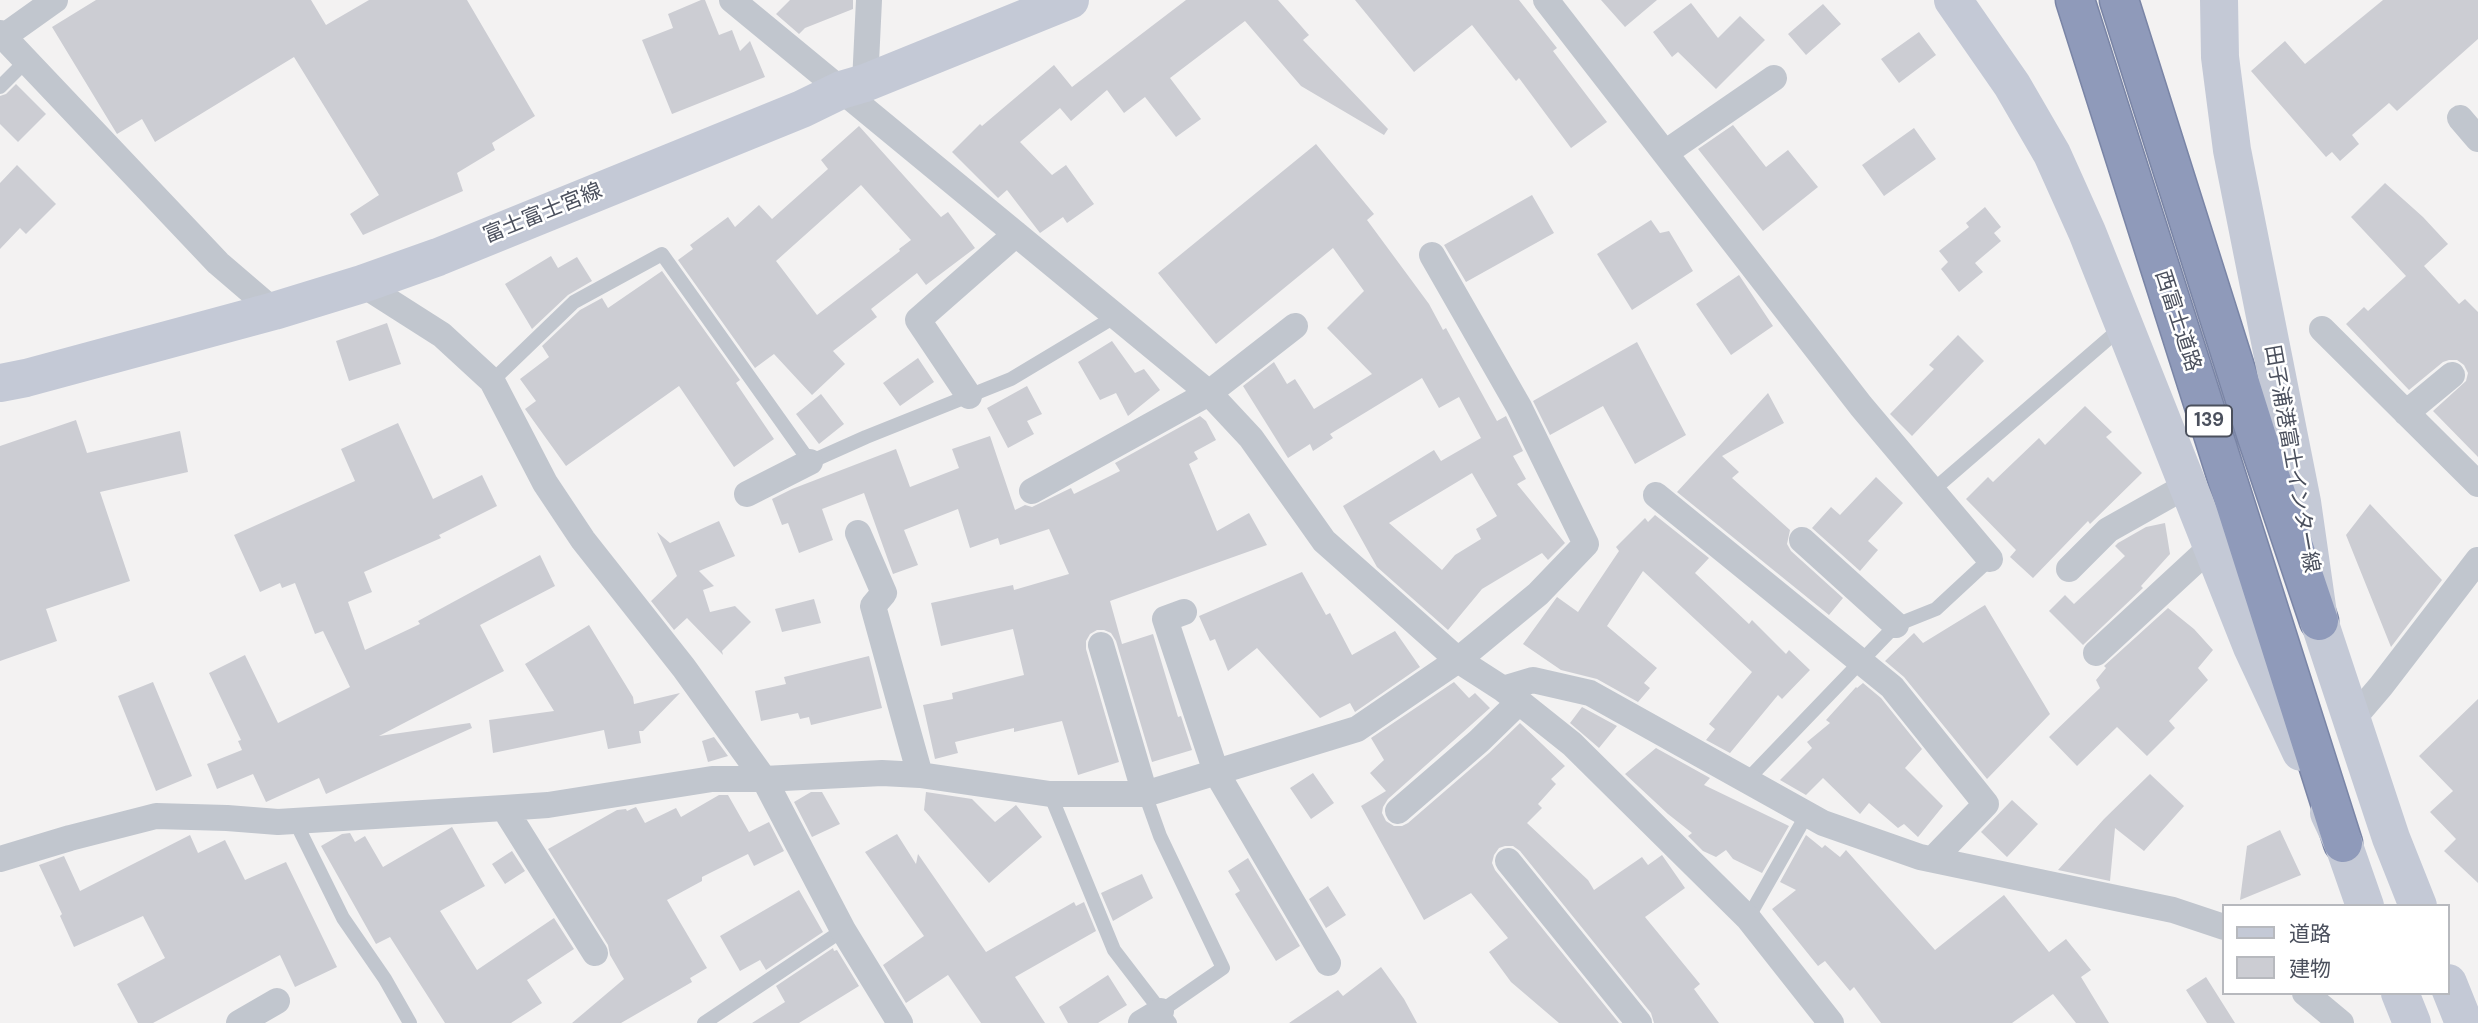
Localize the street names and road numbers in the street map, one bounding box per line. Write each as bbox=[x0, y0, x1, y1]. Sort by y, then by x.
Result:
street label: 富士富士宮線 bbox=[480, 179, 606, 249]
street label: 西富士道路 bbox=[2149, 267, 2205, 375]
street label: 田子浦港富士インター線 bbox=[2259, 343, 2323, 575]
road number: 139 bbox=[2186, 406, 2232, 436]

